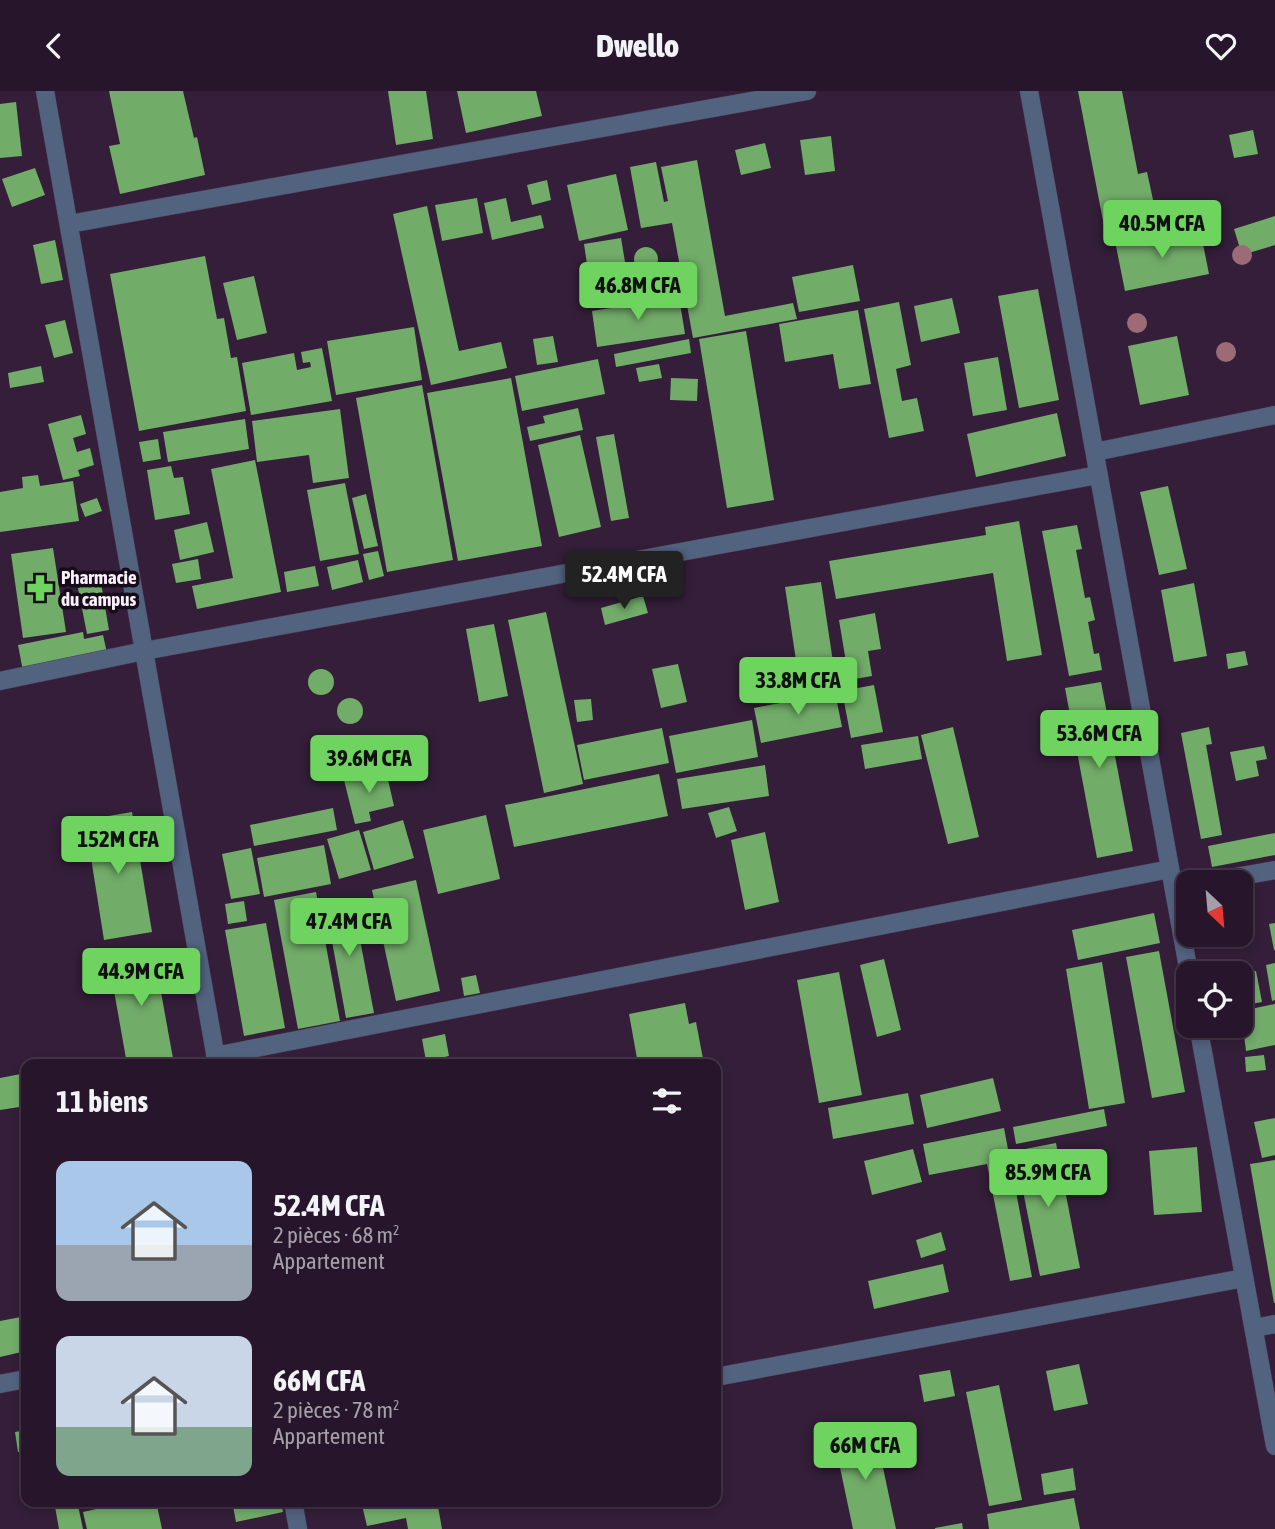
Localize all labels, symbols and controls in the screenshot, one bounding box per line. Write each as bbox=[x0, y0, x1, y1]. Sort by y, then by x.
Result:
icon: back bbox=[35, 27, 73, 65]
text: Dwello bbox=[596, 27, 679, 64]
icon: heart bbox=[1202, 27, 1240, 65]
pin: 40.5M CFA bbox=[1082, 201, 1242, 260]
text: 40.5M CFA bbox=[1119, 210, 1205, 236]
pin: 46.8M CFA bbox=[558, 263, 718, 322]
text: 46.8M CFA bbox=[595, 272, 681, 298]
pin: 52.4M CFA bbox=[544, 552, 704, 611]
text: 52.4M CFA bbox=[581, 561, 667, 587]
place label: Pharmacie du campus bbox=[61, 566, 137, 610]
pharmacy icon: Pharmacie du campus bbox=[25, 573, 55, 603]
pin: 33.8M CFA bbox=[718, 657, 878, 717]
text: 33.8M CFA bbox=[755, 667, 841, 693]
pin: 53.6M CFA bbox=[1019, 711, 1179, 770]
text: 53.6M CFA bbox=[1056, 720, 1142, 746]
pin: 39.6M CFA bbox=[289, 735, 449, 795]
text: 39.6M CFA bbox=[326, 745, 412, 771]
pin: 152M CFA bbox=[46, 817, 190, 876]
text: 152M CFA bbox=[77, 826, 159, 852]
north arrow bbox=[1176, 870, 1253, 947]
map controls bbox=[1176, 870, 1253, 1038]
pin: 47.4M CFA bbox=[269, 899, 429, 958]
text: 47.4M CFA bbox=[306, 908, 392, 934]
pin: 44.9M CFA bbox=[61, 949, 221, 1008]
text: 44.9M CFA bbox=[98, 958, 184, 984]
button: locate bbox=[1176, 961, 1253, 1038]
icon: filters bbox=[648, 1082, 686, 1120]
text: 11 biens bbox=[56, 1084, 148, 1118]
pin: 85.9M CFA bbox=[968, 1149, 1128, 1209]
text: 85.9M CFA bbox=[1005, 1159, 1091, 1185]
text: 52.4M CFA bbox=[273, 1188, 385, 1222]
icon: home bbox=[112, 1189, 196, 1273]
text: 2 pièces · 68 m² bbox=[273, 1222, 400, 1248]
text: Appartement bbox=[273, 1248, 385, 1274]
text: 66M CFA bbox=[273, 1363, 365, 1397]
icon: home bbox=[112, 1364, 196, 1448]
text: 2 pièces · 78 m² bbox=[273, 1397, 400, 1423]
text: Appartement bbox=[273, 1423, 385, 1449]
pin: 66M CFA bbox=[800, 1423, 930, 1482]
text: 66M CFA bbox=[830, 1432, 900, 1458]

